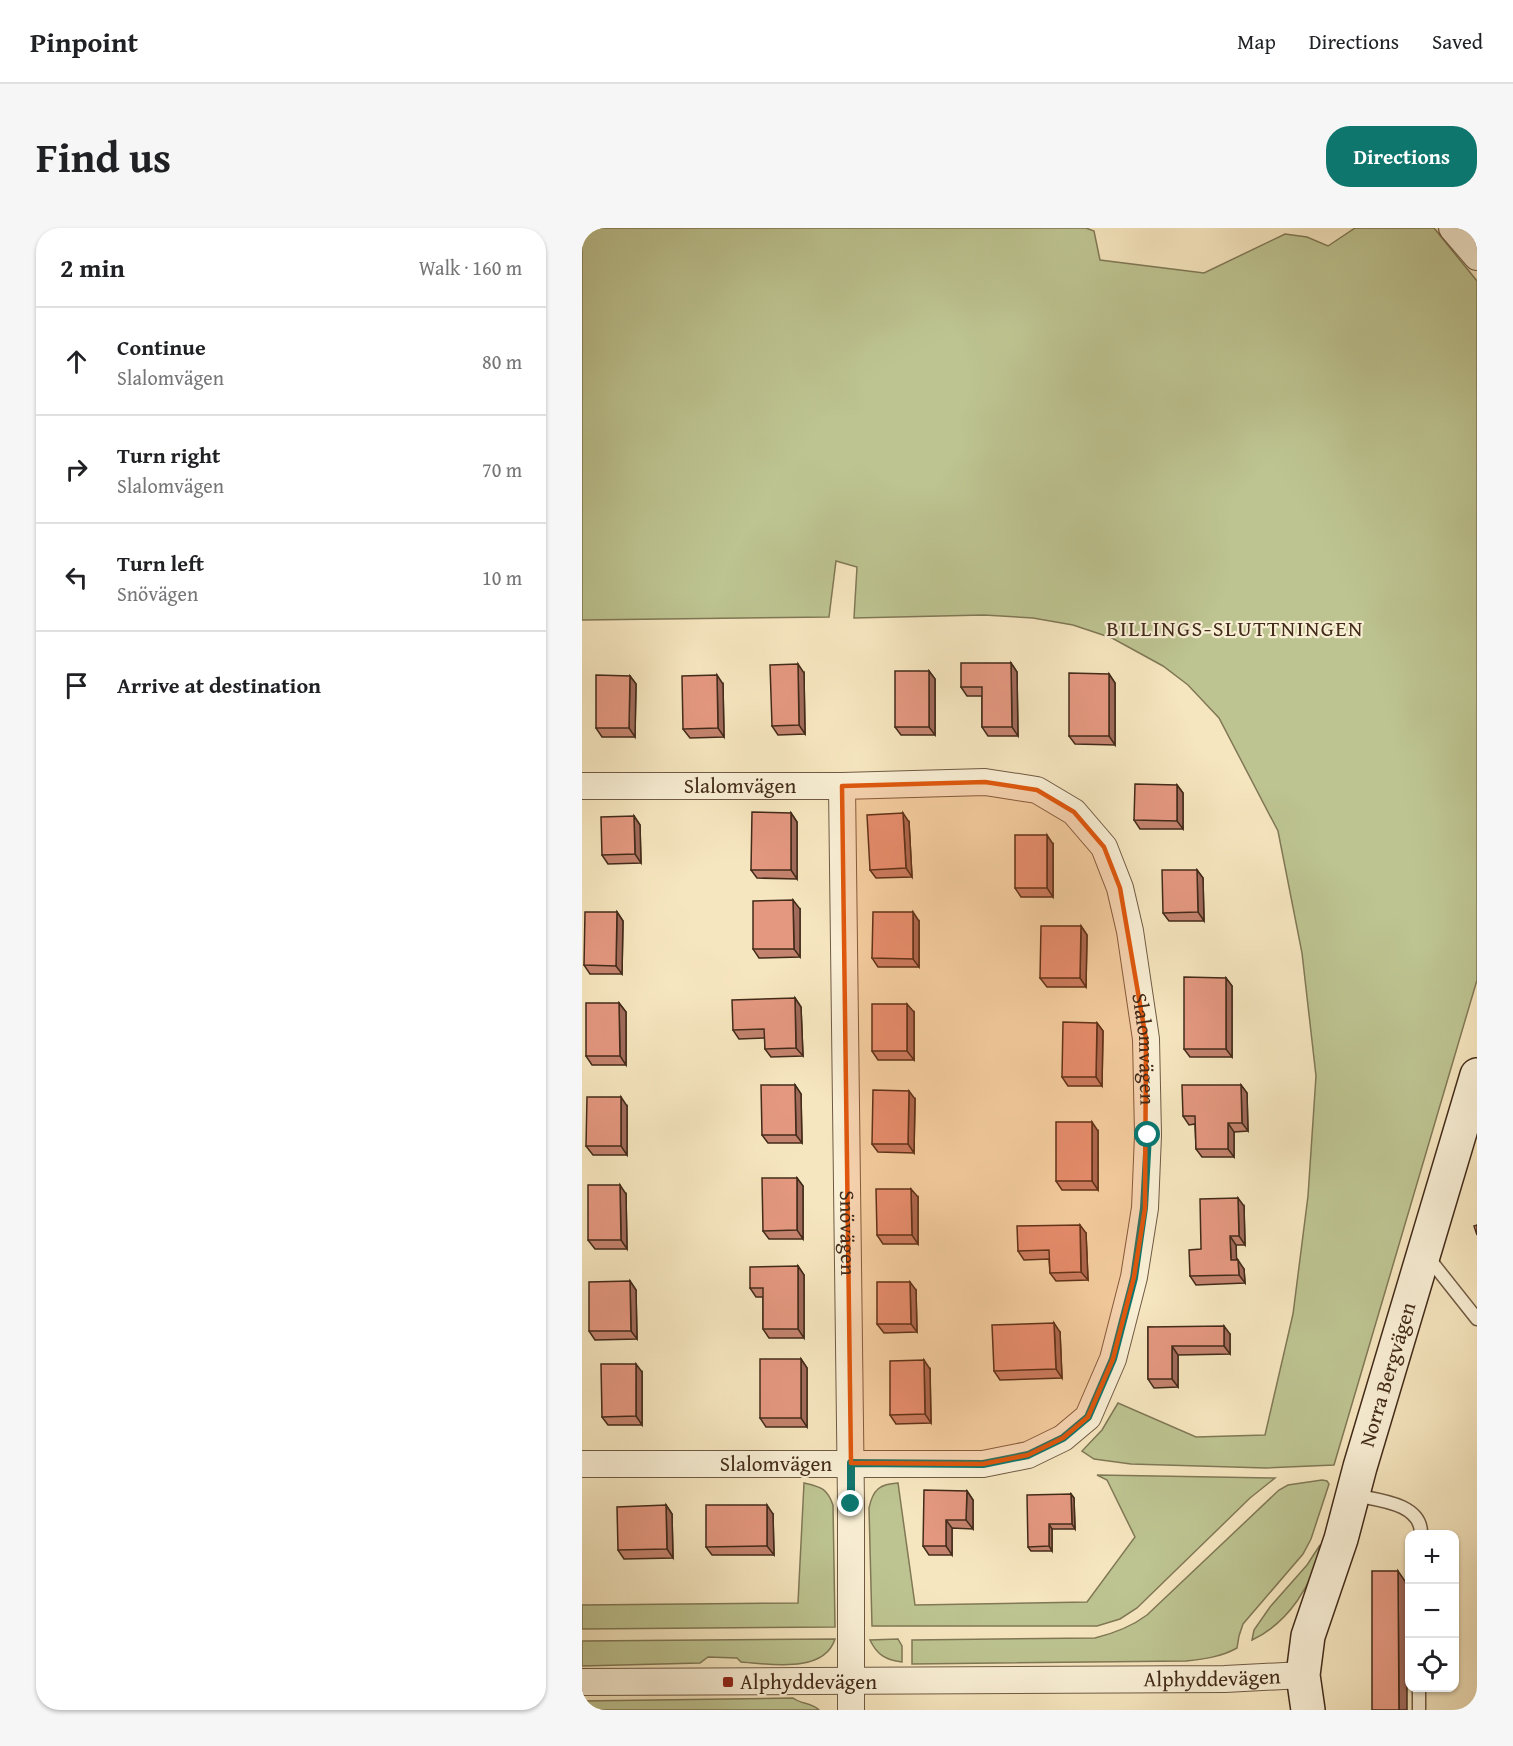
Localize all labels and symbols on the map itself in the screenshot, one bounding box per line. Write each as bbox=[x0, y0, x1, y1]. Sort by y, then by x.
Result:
district label: BILLINGS-SLUTTNINGEN bbox=[1106, 612, 1364, 644]
street label: Slalomvägen bbox=[684, 770, 796, 801]
street label: Slalomvägen bbox=[1124, 991, 1163, 1106]
route start bbox=[1134, 1121, 1160, 1147]
street label: Snövägen bbox=[832, 1190, 864, 1276]
street label: Norra Bergvägen bbox=[1351, 1298, 1423, 1451]
street label: Slalomvägen bbox=[720, 1448, 832, 1479]
route end bbox=[837, 1490, 863, 1516]
street label: Alphyddevägen bbox=[1143, 1660, 1281, 1694]
place label: Alphyddevägen bbox=[740, 1666, 877, 1697]
marker: Alphyddevägen bbox=[721, 1675, 735, 1689]

